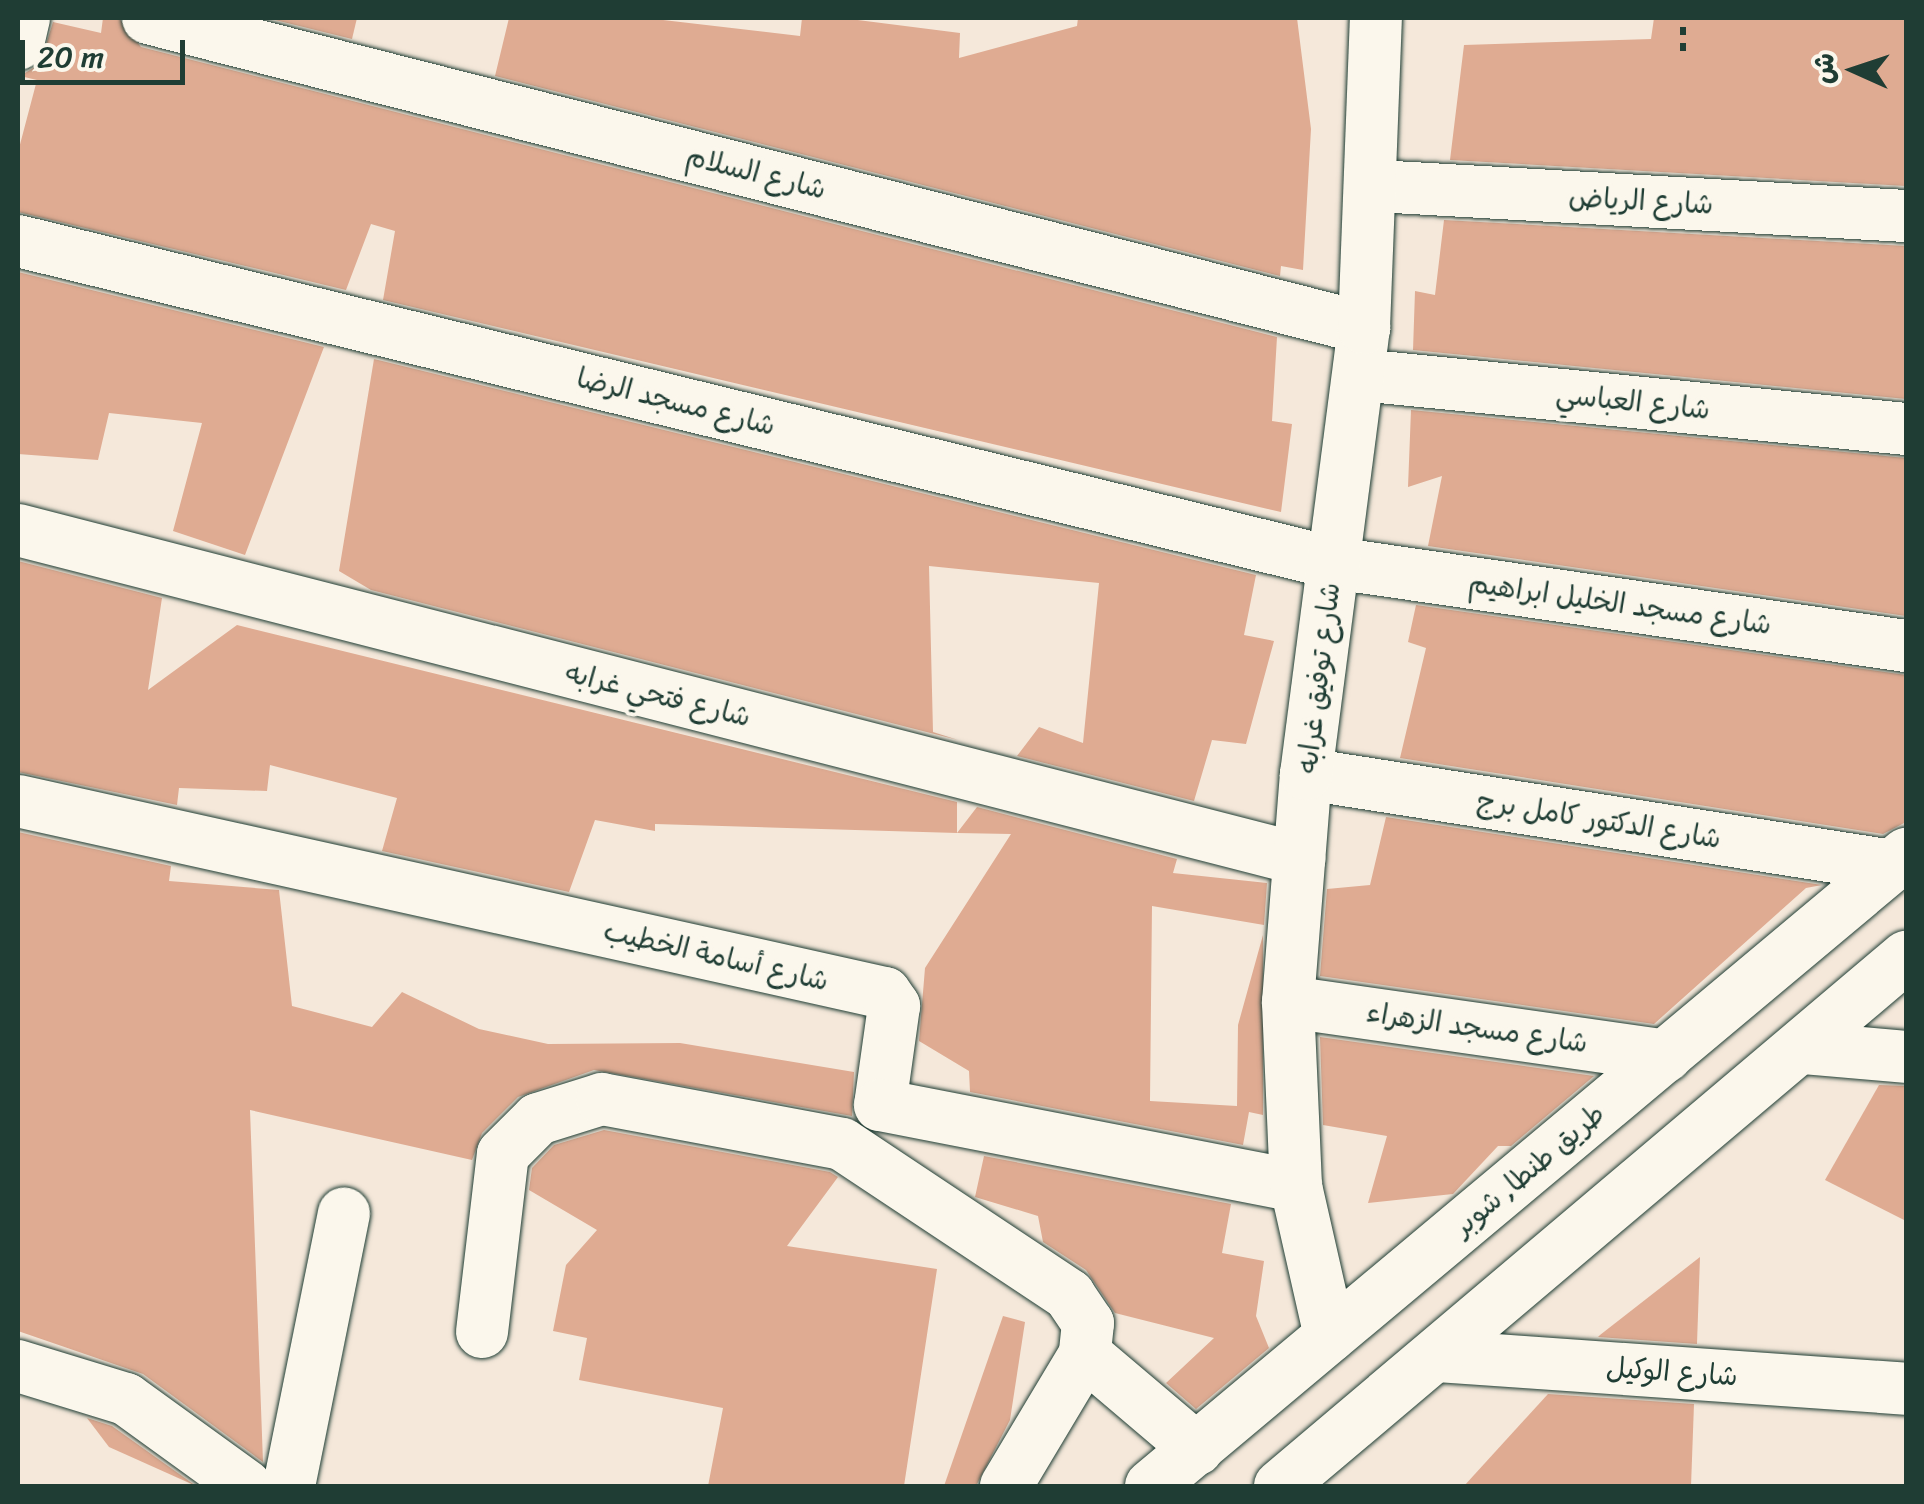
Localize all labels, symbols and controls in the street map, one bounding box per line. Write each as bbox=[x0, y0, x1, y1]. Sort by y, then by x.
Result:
scale bar bbox=[25, 20, 190, 82]
north arrow bbox=[1804, 20, 1904, 120]
text: 20 m bbox=[37, 30, 104, 84]
text: ش bbox=[1798, 52, 1849, 85]
street label: شارع السلام bbox=[683, 139, 829, 207]
street label: شارع الرياض bbox=[1568, 180, 1714, 222]
street label: شارع مسجد الرضا bbox=[573, 361, 779, 443]
street label: شارع العباسي bbox=[1554, 377, 1712, 427]
street label: شارع مسجد الخليل ابراهيم bbox=[1466, 566, 1774, 642]
street label: شارع توفيق غرابه bbox=[1291, 581, 1347, 775]
street label: شارع فتحي غرابه bbox=[562, 656, 754, 734]
street label: شارع الدكتور كامل برج bbox=[1474, 784, 1724, 856]
street label: شارع أسامة الخطيب bbox=[600, 914, 832, 998]
street label: شارع مسجد الزهراء bbox=[1364, 996, 1590, 1060]
street label: طريق طنطا, شوبر bbox=[1446, 1097, 1612, 1243]
street label: شارع الوكيل bbox=[1605, 1351, 1739, 1393]

